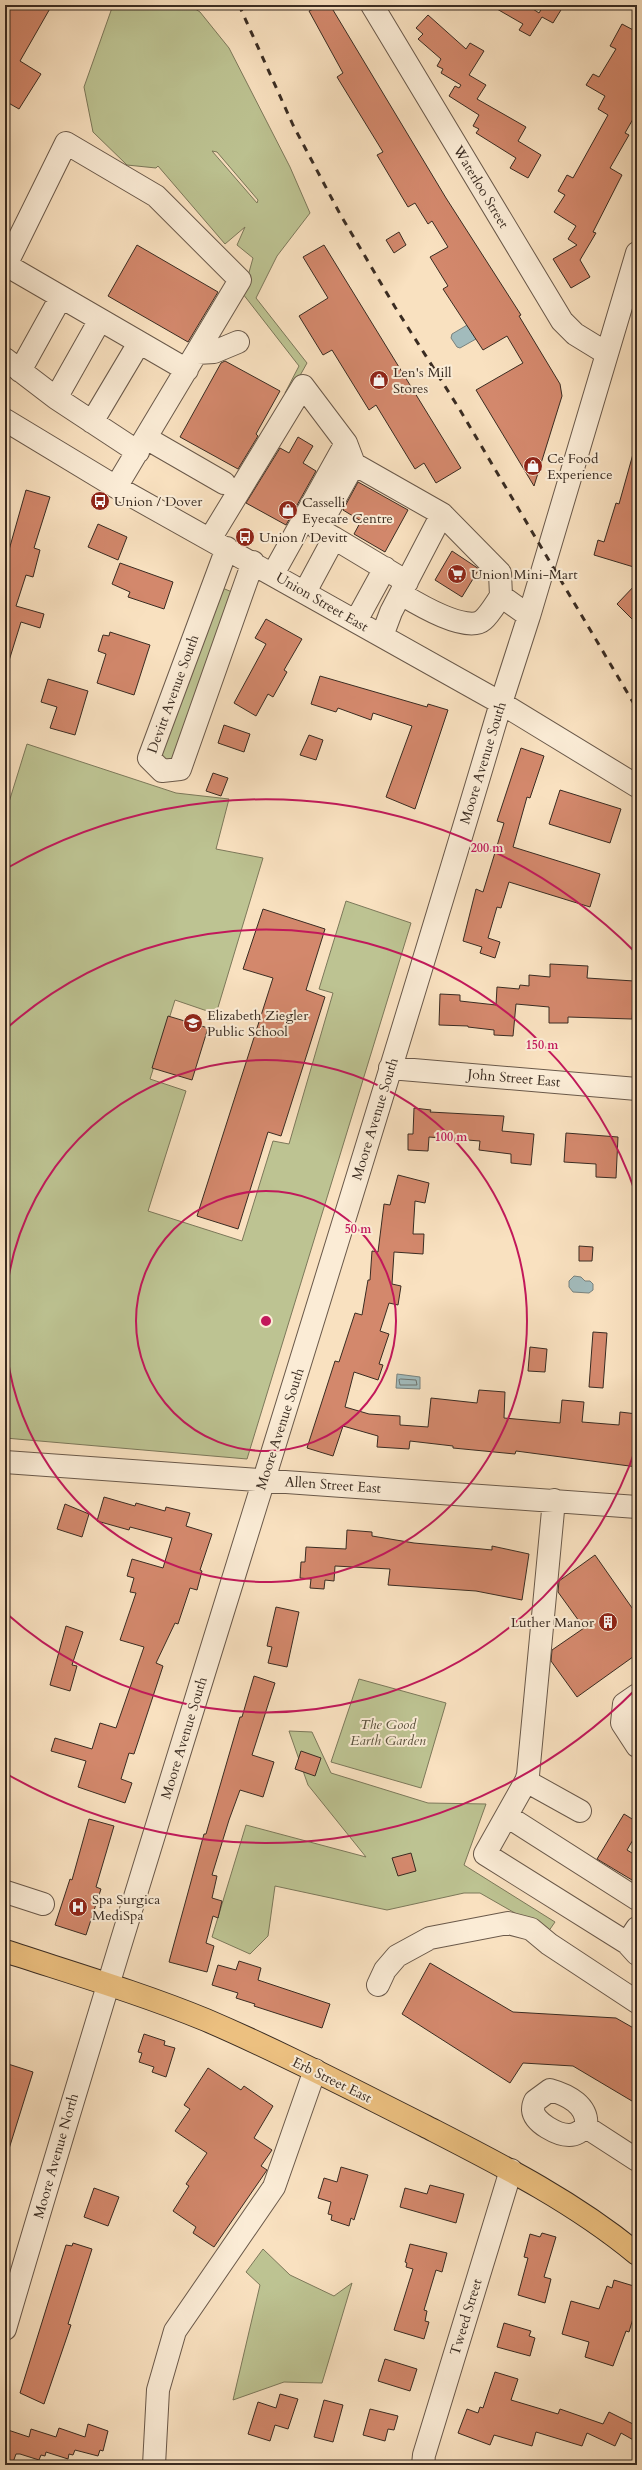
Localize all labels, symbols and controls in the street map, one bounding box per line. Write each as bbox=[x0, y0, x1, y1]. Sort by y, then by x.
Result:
street label: Waterloo Street bbox=[448, 141, 514, 232]
place label: Len's Mill Stores bbox=[393, 363, 452, 398]
shop icon: Len's Mill Stores bbox=[368, 369, 390, 391]
place label: Ce Food Experience bbox=[547, 449, 613, 484]
shop icon: Ce Food Experience bbox=[522, 455, 544, 477]
bus stop icon: Union / Dover bbox=[89, 490, 111, 512]
place label: Union / Dover bbox=[114, 492, 203, 511]
place label: Casselli Eyecare Centre bbox=[302, 493, 393, 528]
shop icon: Casselli Eyecare Centre bbox=[277, 499, 299, 521]
bus stop icon: Union / Devitt bbox=[234, 526, 256, 548]
place label: Union / Devitt bbox=[259, 528, 348, 547]
supermarket icon: Union Mini-Mart bbox=[446, 563, 468, 585]
place label: Union Mini-Mart bbox=[471, 565, 578, 584]
street label: Union Street East bbox=[272, 568, 372, 636]
street label: Devitt Avenue South bbox=[143, 632, 203, 756]
street label: Moore Avenue South bbox=[455, 699, 511, 827]
text: 200 m bbox=[471, 840, 504, 856]
place label: Elizabeth Ziegler Public School bbox=[207, 1006, 309, 1041]
school or university icon: Elizabeth Ziegler Public School bbox=[182, 1012, 204, 1034]
text: 150 m bbox=[526, 1037, 559, 1053]
street label: Moore Avenue South bbox=[347, 1055, 403, 1183]
street label: John Street East bbox=[465, 1064, 562, 1092]
text: 100 m bbox=[435, 1129, 468, 1145]
text: 50 m bbox=[345, 1221, 372, 1237]
centre of rings bbox=[259, 1314, 273, 1328]
street label: Moore Avenue South bbox=[251, 1365, 309, 1492]
street label: Allen Street East bbox=[284, 1472, 382, 1498]
building icon: Luther Manor bbox=[597, 1611, 619, 1633]
place label: Luther Manor bbox=[511, 1613, 595, 1632]
street label: Moore Avenue South bbox=[156, 1674, 212, 1802]
park label: The Good Earth Garden bbox=[350, 1715, 426, 1750]
place label: Spa Surgica MediSpa bbox=[92, 1890, 160, 1925]
hospital icon: Spa Surgica MediSpa bbox=[67, 1896, 89, 1918]
street label: Erb Street East bbox=[289, 2053, 375, 2108]
street label: Moore Avenue North bbox=[29, 2091, 83, 2221]
street label: Tweed Street bbox=[445, 2276, 487, 2358]

